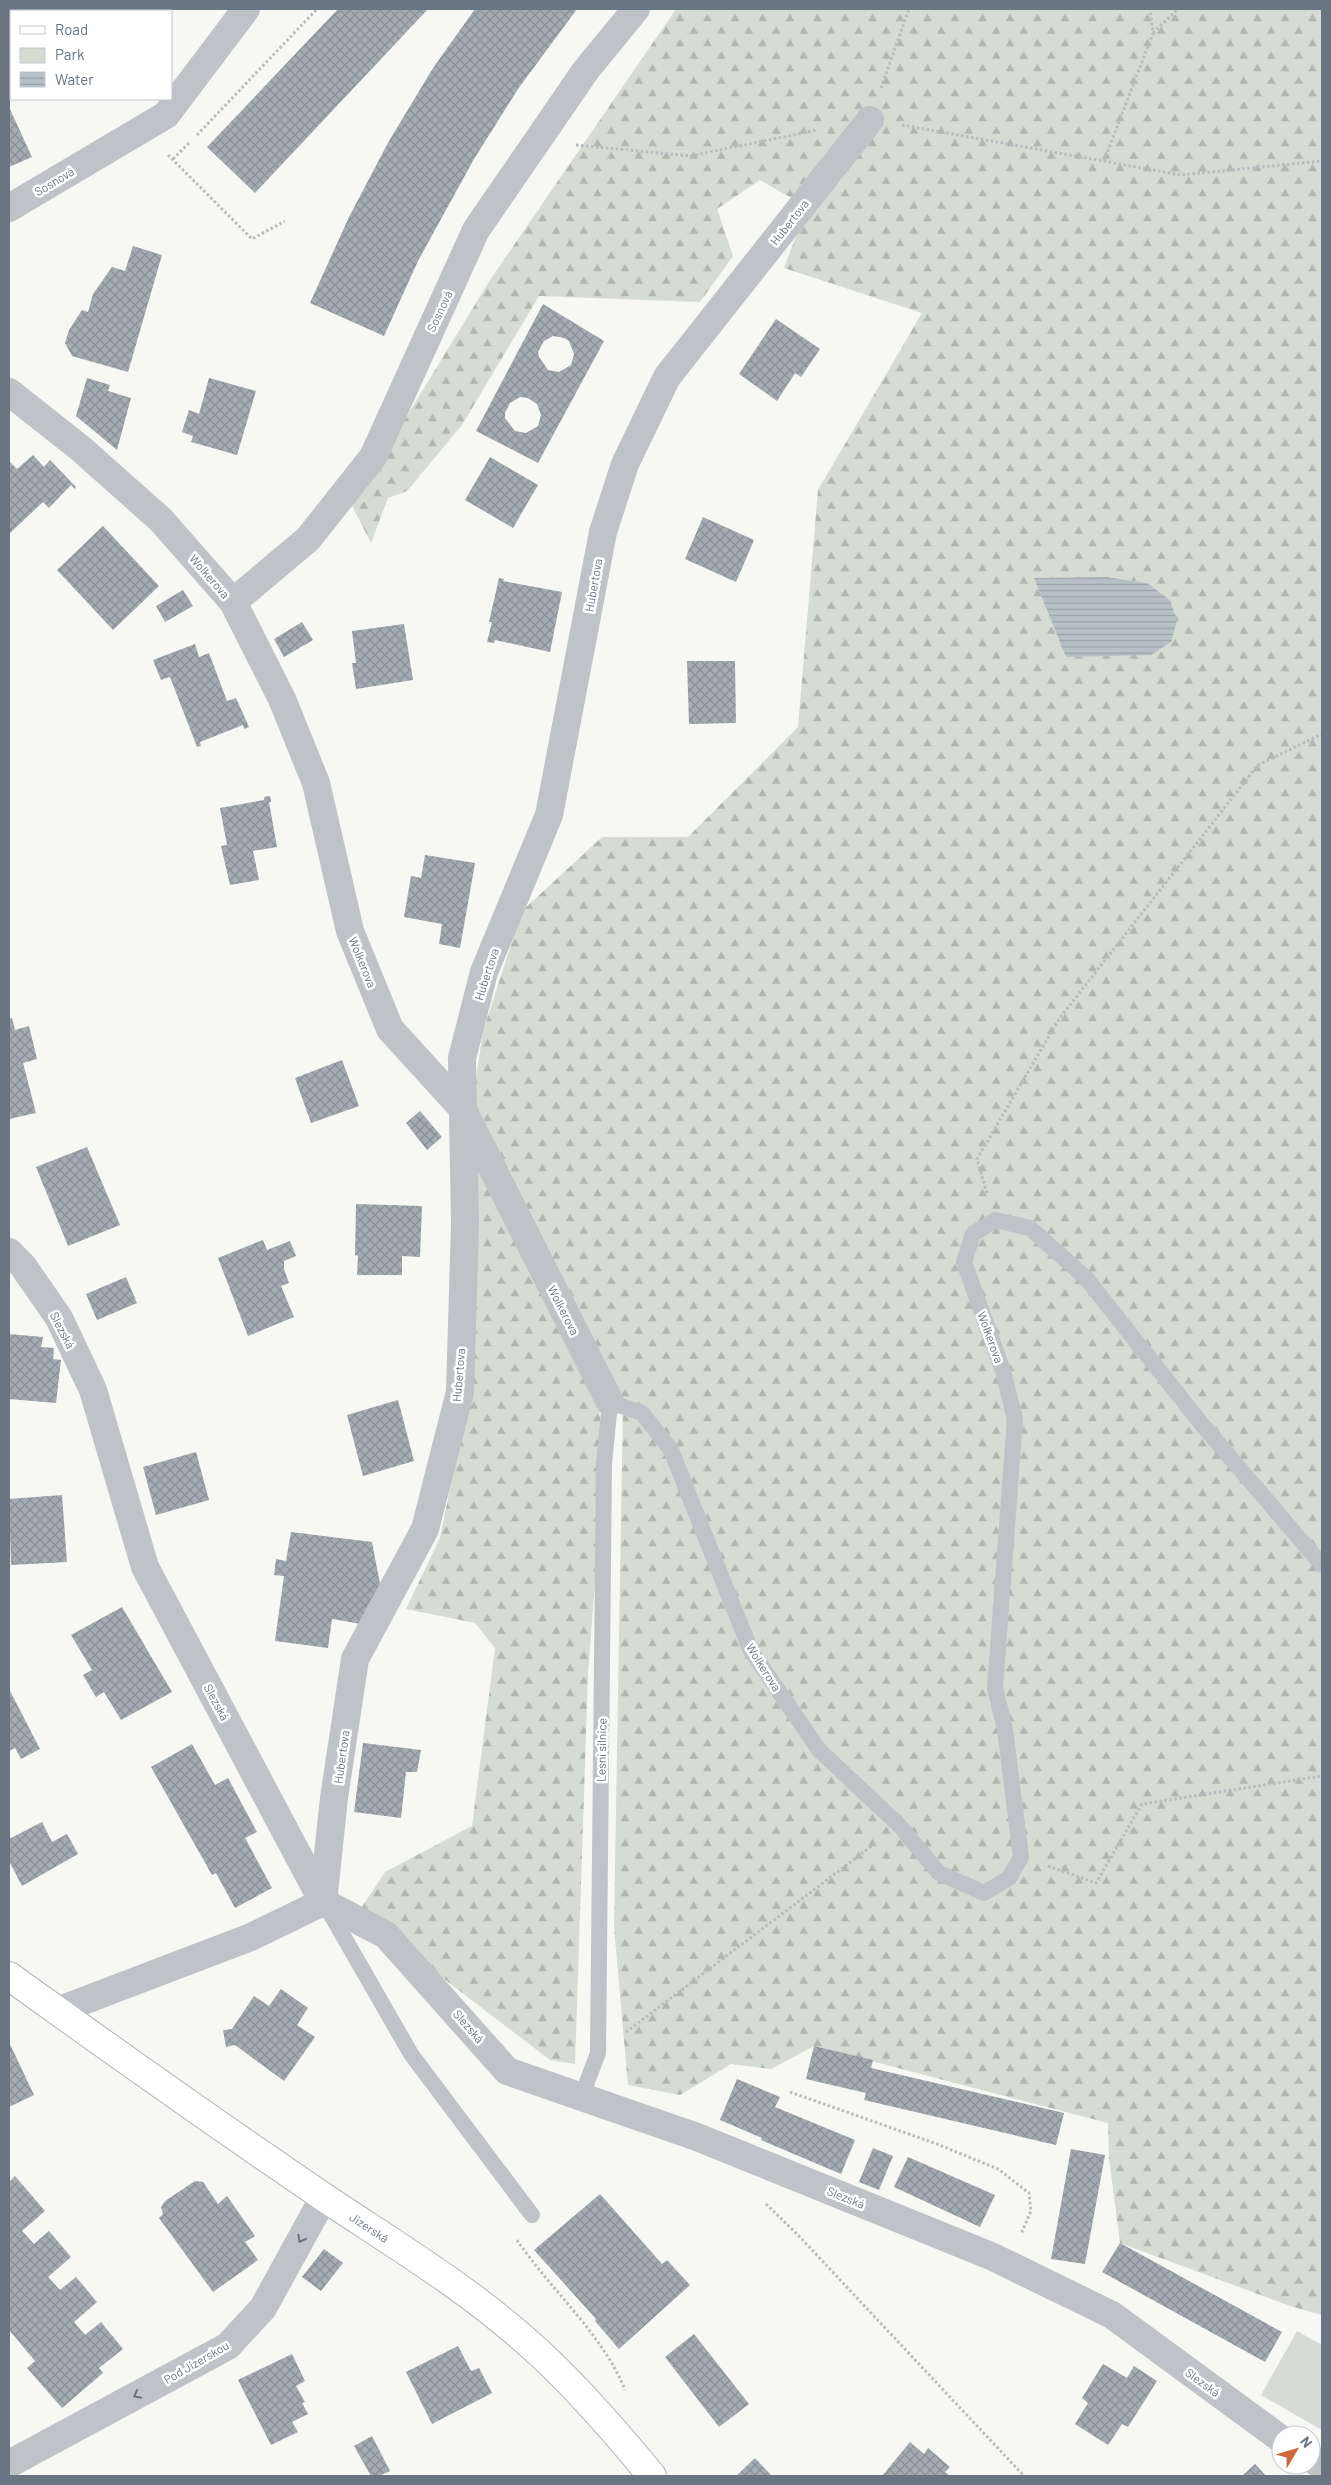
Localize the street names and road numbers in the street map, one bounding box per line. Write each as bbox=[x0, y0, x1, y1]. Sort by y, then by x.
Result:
street label: Sosnová bbox=[32, 164, 76, 198]
street label: Hubertova bbox=[767, 196, 811, 248]
street label: Sosnová bbox=[423, 288, 455, 334]
street label: Wolkerova bbox=[187, 551, 233, 601]
street label: Hubertova bbox=[581, 557, 605, 613]
street label: Wolkerova bbox=[346, 934, 380, 990]
street label: Hubertova bbox=[471, 946, 501, 1002]
street label: Wolkerova bbox=[546, 1283, 582, 1337]
street label: Slezská bbox=[48, 1309, 78, 1351]
street label: Wolkerova bbox=[975, 1309, 1007, 1365]
street label: Hubertova bbox=[449, 1348, 467, 1402]
street label: Wolkerova bbox=[744, 1640, 784, 1694]
street label: Slezská bbox=[202, 1681, 232, 1723]
street label: Lesní silnice bbox=[593, 1718, 609, 1782]
street label: Hubertova bbox=[330, 1729, 352, 1785]
street label: Slezská bbox=[451, 2007, 487, 2045]
street label: Slezská bbox=[825, 2183, 867, 2211]
street label: Jizerská bbox=[347, 2209, 391, 2245]
street label: Pod Jizerskou bbox=[161, 2338, 231, 2386]
street label: Slezská bbox=[1183, 2365, 1223, 2399]

